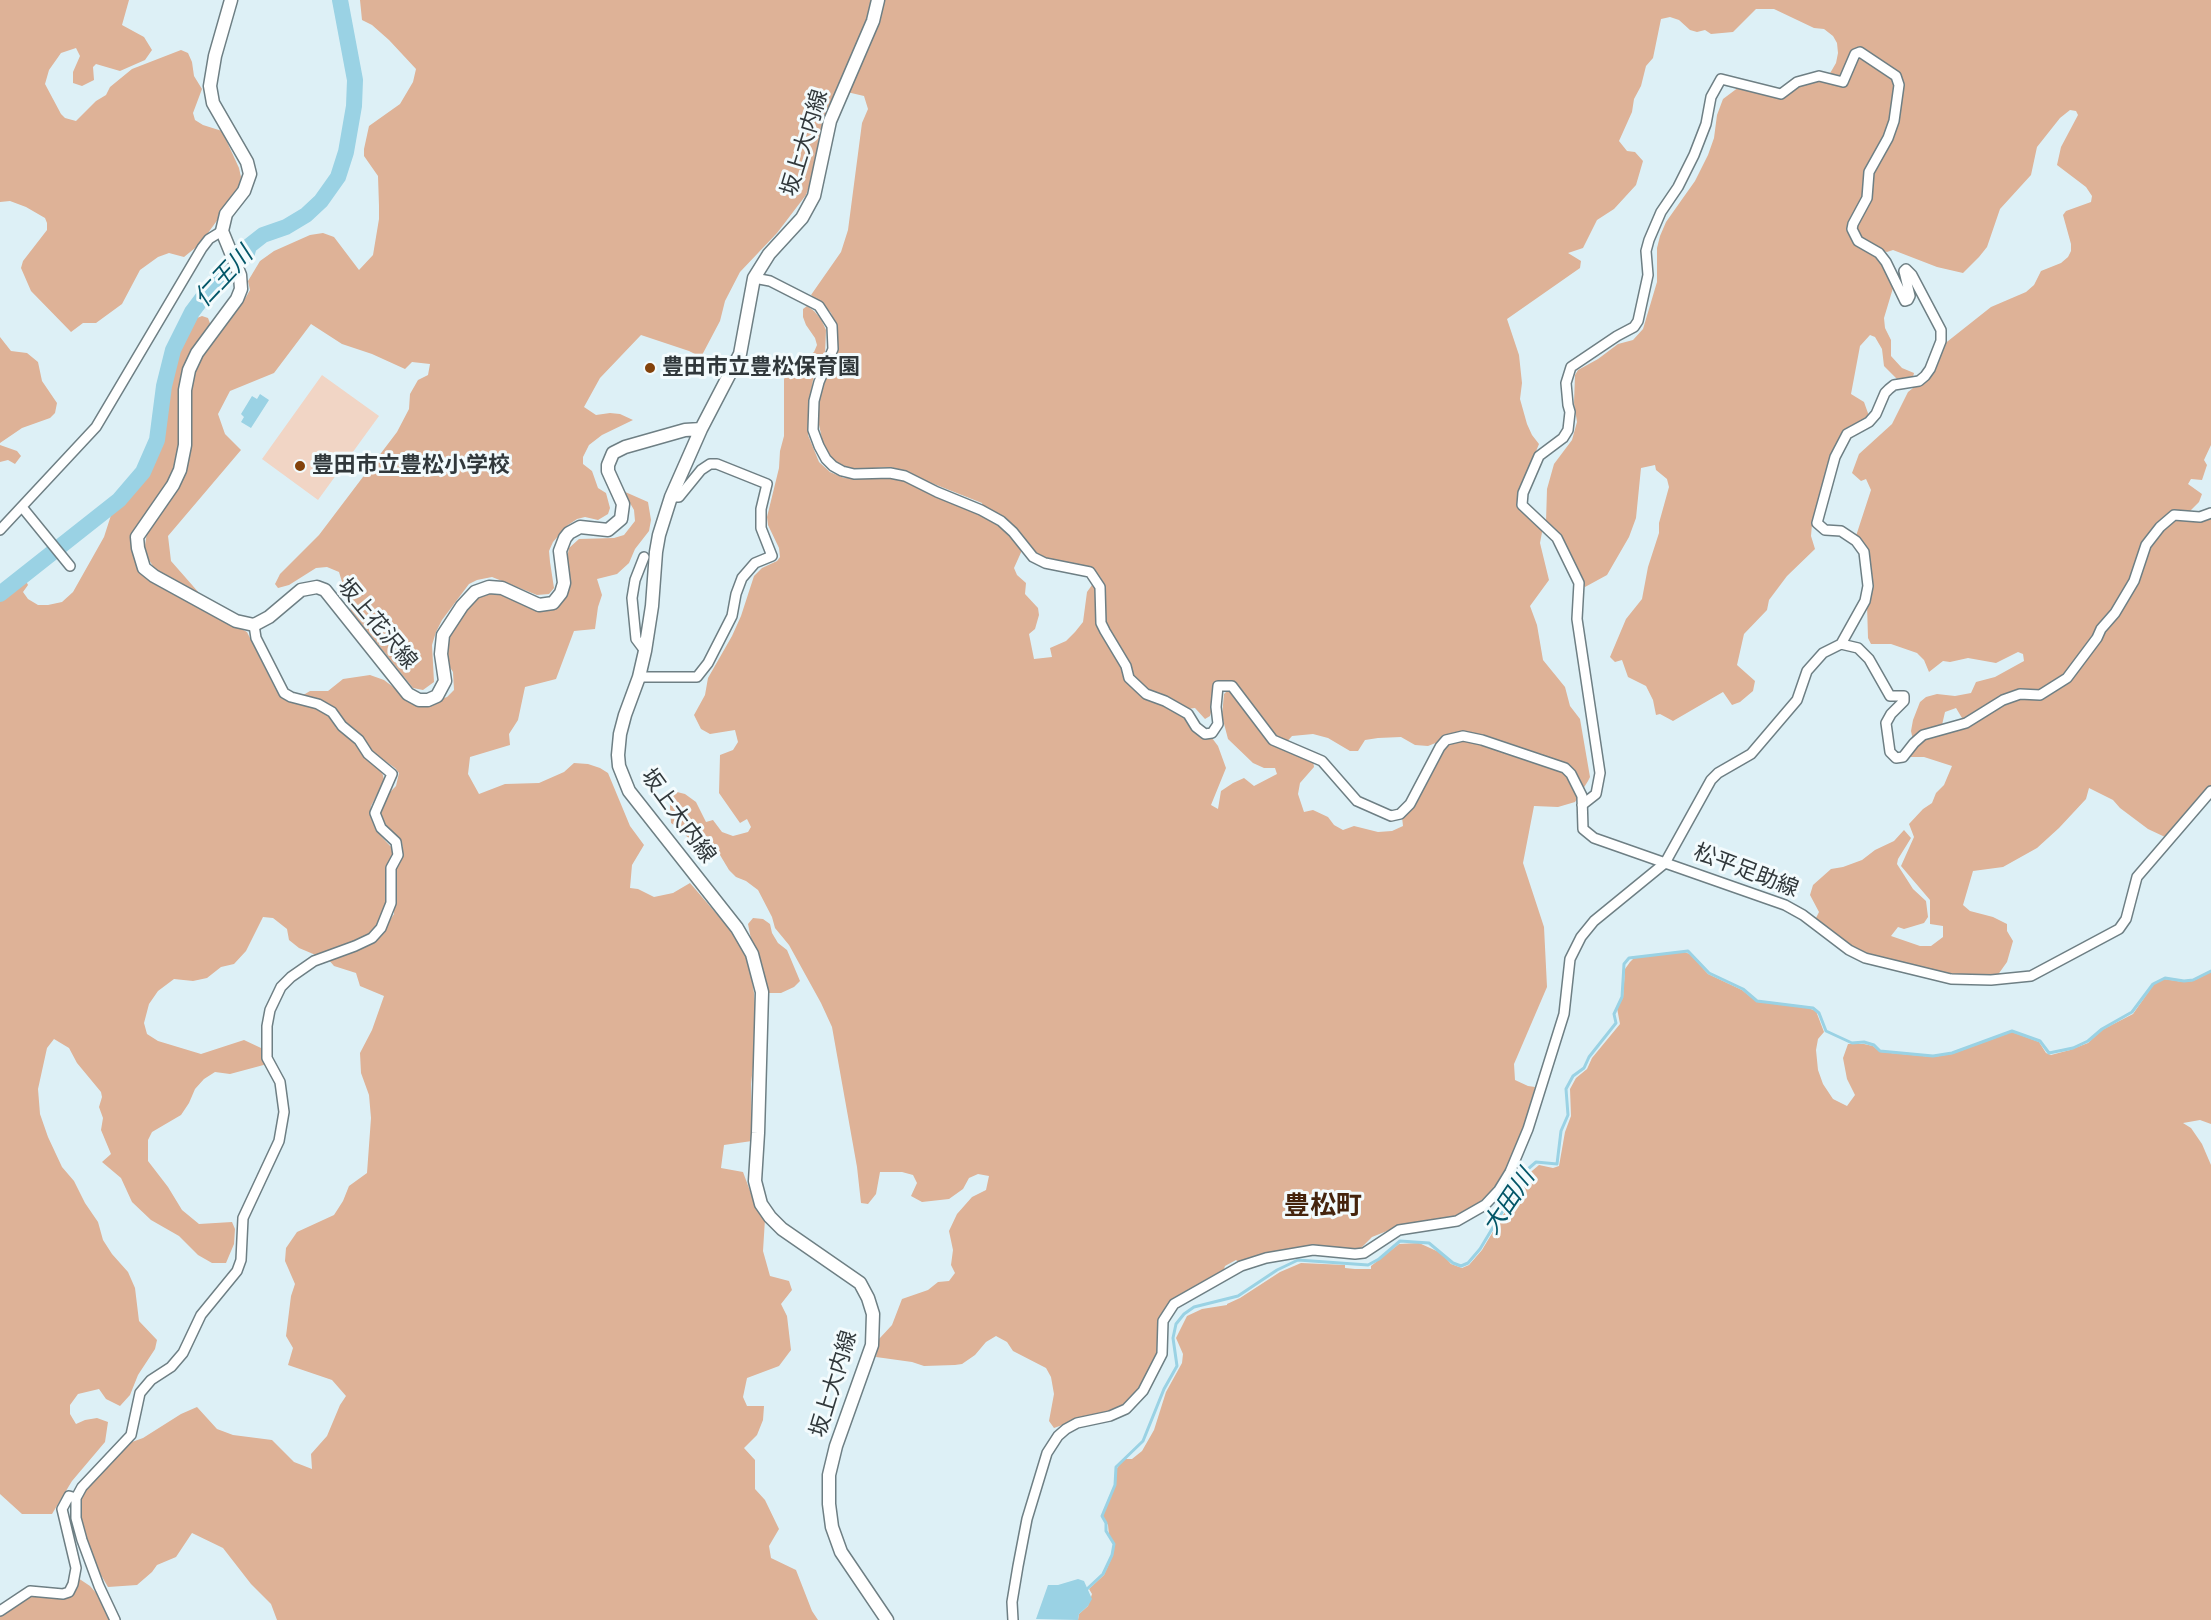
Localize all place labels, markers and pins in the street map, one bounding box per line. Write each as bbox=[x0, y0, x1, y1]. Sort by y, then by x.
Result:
place label: 豊田市立豊松保育園 bbox=[662, 355, 860, 381]
marker: 豊田市立豊松保育園 bbox=[643, 361, 657, 375]
place label: 豊田市立豊松小学校 bbox=[312, 453, 510, 479]
marker: 豊田市立豊松小学校 bbox=[293, 459, 307, 473]

